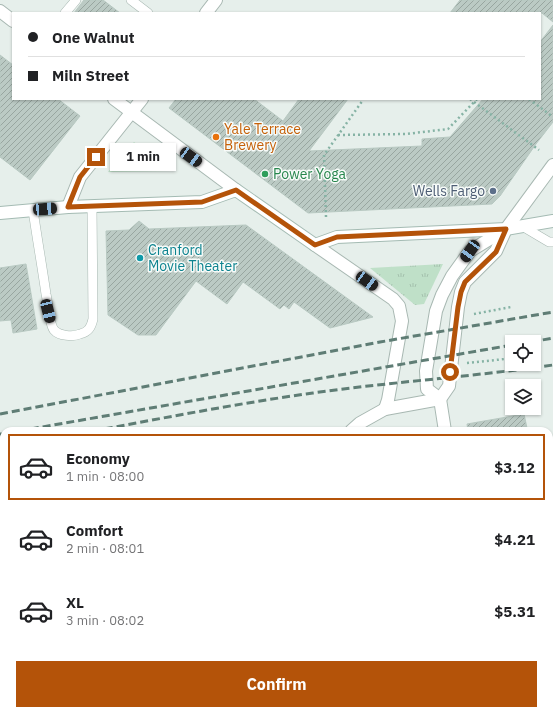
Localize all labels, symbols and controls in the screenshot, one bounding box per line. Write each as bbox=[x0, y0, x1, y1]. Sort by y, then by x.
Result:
text: One Walnut bbox=[52, 28, 134, 47]
text: Miln Street bbox=[52, 66, 129, 85]
place label: Yale Terrace Brewery bbox=[224, 120, 301, 154]
marker: Yale Terrace Brewery bbox=[211, 132, 221, 142]
callout: 1 min bbox=[110, 143, 176, 171]
car bbox=[178, 145, 204, 169]
route end bbox=[87, 148, 105, 166]
text: 1 min bbox=[126, 148, 160, 165]
place label: Power Yoga bbox=[273, 165, 347, 183]
marker: Power Yoga bbox=[260, 169, 270, 179]
place label: Wells Fargo bbox=[413, 182, 485, 200]
marker: Wells Fargo bbox=[488, 186, 498, 196]
car bbox=[33, 202, 57, 216]
car bbox=[458, 238, 482, 264]
place label: Cranford Movie Theater bbox=[148, 241, 237, 275]
marker: Cranford Movie Theater bbox=[135, 253, 145, 263]
car bbox=[354, 269, 380, 293]
car bbox=[39, 298, 57, 324]
map controls bbox=[505, 335, 541, 415]
button: locate bbox=[505, 335, 541, 371]
route start bbox=[441, 363, 459, 381]
button: layers bbox=[505, 379, 541, 415]
icon: car bbox=[18, 449, 54, 485]
text: Economy bbox=[66, 449, 130, 468]
text: $3.12 bbox=[494, 458, 535, 477]
text: 1 min · 08:00 bbox=[66, 468, 144, 485]
icon: car bbox=[18, 521, 54, 557]
text: Comfort bbox=[66, 521, 123, 540]
text: $4.21 bbox=[494, 530, 535, 549]
text: 2 min · 08:01 bbox=[66, 540, 144, 557]
icon: car bbox=[18, 593, 54, 629]
text: XL bbox=[66, 593, 84, 612]
text: $5.31 bbox=[494, 602, 535, 621]
text: 3 min · 08:02 bbox=[66, 612, 144, 629]
button: Confirm bbox=[16, 661, 537, 707]

